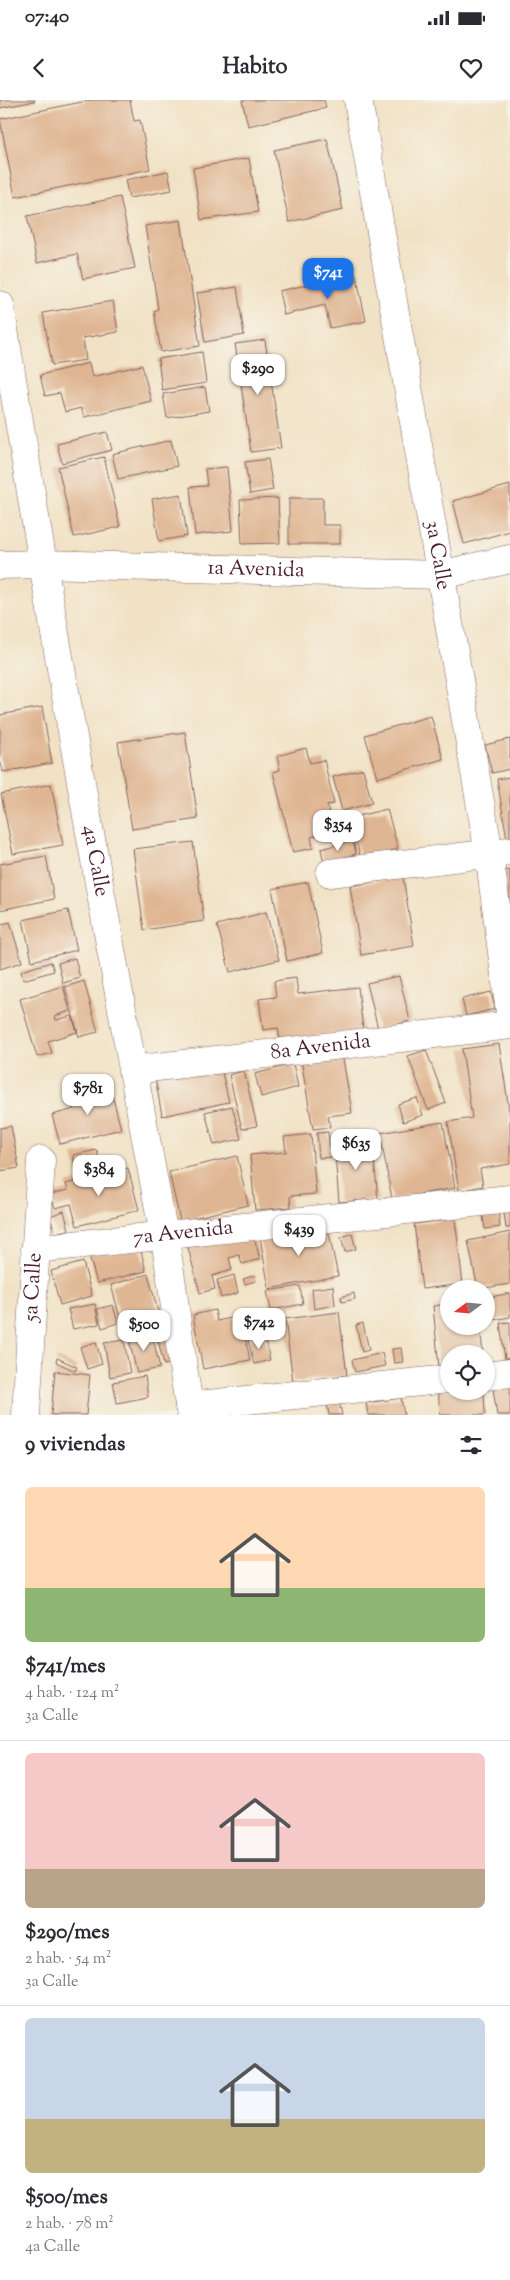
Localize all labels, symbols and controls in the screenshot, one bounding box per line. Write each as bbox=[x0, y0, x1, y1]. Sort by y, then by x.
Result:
text: 07:40 bbox=[25, 4, 69, 31]
text: Habito bbox=[222, 52, 288, 84]
icon: back bbox=[25, 54, 53, 82]
icon: heart bbox=[457, 54, 485, 82]
pin: $741 bbox=[298, 258, 358, 300]
text: $741 bbox=[314, 262, 342, 285]
pin: $290 bbox=[228, 354, 288, 396]
text: $290 bbox=[242, 358, 274, 381]
street label: 3a Calle bbox=[416, 518, 458, 592]
street label: 1a Avenida bbox=[207, 554, 305, 586]
pin: $354 bbox=[308, 810, 368, 852]
text: $354 bbox=[324, 814, 352, 837]
street label: 4a Calle bbox=[74, 823, 116, 899]
street label: 8a Avenida bbox=[269, 1027, 373, 1068]
pin: $781 bbox=[58, 1074, 118, 1116]
text: $781 bbox=[73, 1078, 103, 1101]
pin: $635 bbox=[326, 1128, 386, 1171]
text: $635 bbox=[342, 1133, 370, 1156]
pin: $384 bbox=[69, 1154, 129, 1197]
text: $384 bbox=[84, 1159, 114, 1182]
street label: 7a Avenida bbox=[132, 1213, 235, 1254]
pin: $439 bbox=[269, 1214, 329, 1257]
text: $439 bbox=[284, 1219, 314, 1242]
street label: 5a Calle bbox=[16, 1252, 51, 1324]
north arrow bbox=[440, 1280, 495, 1335]
map controls bbox=[440, 1280, 495, 1400]
pin: $742 bbox=[229, 1308, 289, 1350]
pin: $500 bbox=[114, 1310, 174, 1352]
text: $742 bbox=[243, 1312, 275, 1335]
text: $500 bbox=[129, 1314, 159, 1337]
button: locate bbox=[440, 1345, 495, 1400]
text: 9 viviendas bbox=[25, 1430, 125, 1460]
icon: filters bbox=[457, 1431, 485, 1459]
icon: home bbox=[210, 1520, 300, 1610]
text: $741/mes bbox=[25, 1652, 106, 1682]
text: 4 hab. · 124 m² bbox=[25, 1682, 119, 1705]
text: 3a Calle bbox=[25, 1705, 79, 1728]
icon: home bbox=[210, 1785, 300, 1875]
text: $290/mes bbox=[25, 1918, 109, 1948]
text: 2 hab. · 54 m² bbox=[25, 1948, 111, 1971]
text: 3a Calle bbox=[25, 1971, 79, 1994]
icon: home bbox=[210, 2050, 300, 2140]
text: $500/mes bbox=[25, 2183, 108, 2213]
text: 2 hab. · 78 m² bbox=[25, 2213, 114, 2236]
text: 4a Calle bbox=[25, 2236, 80, 2259]

